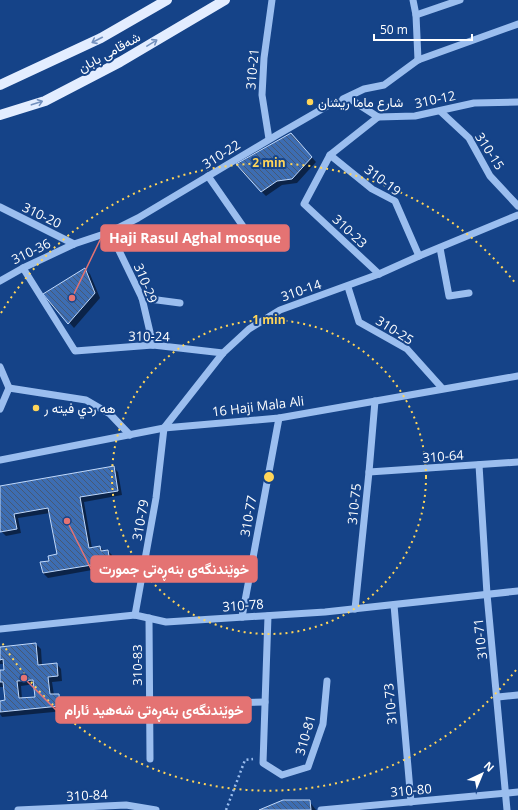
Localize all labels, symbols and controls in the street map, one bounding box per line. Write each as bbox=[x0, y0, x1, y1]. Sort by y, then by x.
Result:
scale bar bbox=[374, 16, 472, 42]
text: 50 m bbox=[380, 21, 408, 38]
street label: شەقامی بابان bbox=[75, 27, 143, 77]
one-way arrow bbox=[91, 37, 103, 44]
one-way arrow bbox=[146, 39, 158, 47]
street label: 310-21 bbox=[241, 48, 263, 90]
street label: 310-12 bbox=[413, 86, 457, 112]
place label: شارع ماما ريشان bbox=[318, 93, 403, 112]
marker: شارع ماما ريشان bbox=[305, 97, 315, 107]
one-way arrow bbox=[31, 99, 43, 107]
street label: 310-15 bbox=[471, 129, 509, 173]
street label: 310-22 bbox=[199, 135, 243, 173]
text: 2 min bbox=[252, 154, 286, 171]
street label: 310-19 bbox=[361, 160, 405, 200]
street label: 310-20 bbox=[19, 198, 65, 232]
street label: 310-23 bbox=[329, 210, 371, 252]
callout: Haji Rasul Aghal mosque bbox=[101, 225, 289, 251]
text: Haji Rasul Aghal mosque bbox=[109, 228, 281, 247]
street label: 310-36 bbox=[8, 234, 54, 268]
street label: 310-29 bbox=[130, 260, 162, 306]
street label: 310-14 bbox=[279, 275, 324, 305]
text: 1 min bbox=[252, 311, 286, 328]
street label: 310-25 bbox=[373, 311, 417, 349]
street label: 310-24 bbox=[128, 327, 170, 345]
street label: 16 Haji Mala Ali bbox=[211, 391, 305, 421]
place label: هه ردي فيته ر bbox=[43, 399, 116, 419]
marker: هه ردي فيته ر bbox=[31, 403, 41, 413]
street label: 310-64 bbox=[422, 446, 465, 466]
centre of rings bbox=[262, 470, 276, 484]
street label: 310-75 bbox=[343, 482, 365, 526]
street label: 310-77 bbox=[236, 494, 260, 538]
street label: 310-79 bbox=[128, 498, 152, 542]
callout: خوێندنگەی بنەڕەتی جمورت bbox=[91, 556, 257, 582]
text: خوێندنگەی بنەڕەتی جمورت bbox=[99, 559, 249, 581]
street label: 310-78 bbox=[222, 595, 264, 615]
street label: 310-71 bbox=[469, 617, 491, 661]
street label: 310-83 bbox=[128, 644, 146, 686]
street label: 310-73 bbox=[379, 683, 401, 725]
callout: خوێندنگەی بنەڕەتی شەهید ئارام bbox=[56, 697, 251, 723]
text: خوێندنگەی بنەڕەتی شەهید ئارام bbox=[64, 700, 244, 722]
street label: 310-81 bbox=[291, 713, 319, 757]
north arrow bbox=[462, 754, 502, 794]
text: N bbox=[481, 758, 498, 775]
street label: 310-80 bbox=[390, 779, 432, 801]
street label: 310-84 bbox=[66, 785, 109, 805]

